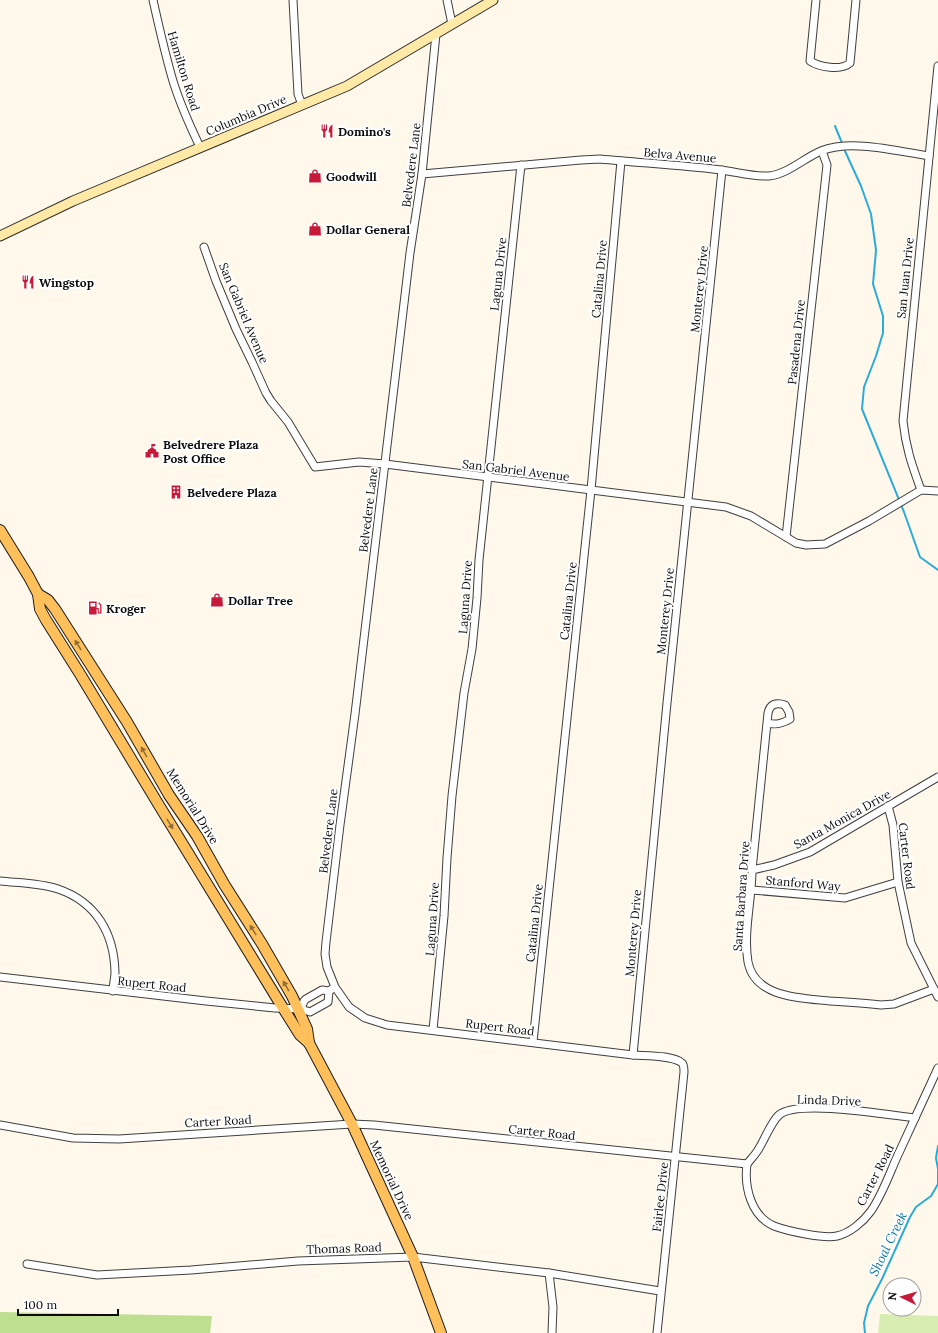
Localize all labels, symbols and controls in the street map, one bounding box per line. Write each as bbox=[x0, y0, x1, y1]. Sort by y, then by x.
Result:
street label: Hamilton Road bbox=[165, 29, 203, 113]
street label: Columbia Drive bbox=[203, 91, 289, 139]
street label: Belvedere Lane bbox=[398, 121, 424, 208]
restaurant icon: Domino's bbox=[319, 123, 335, 139]
place label: Domino's bbox=[338, 124, 391, 139]
street label: Belva Avenue bbox=[643, 144, 718, 166]
shop icon: Goodwill bbox=[307, 168, 323, 184]
place label: Goodwill bbox=[326, 169, 377, 184]
shop icon: Dollar General bbox=[307, 221, 323, 237]
place label: Dollar General bbox=[326, 222, 410, 237]
street label: Laguna Drive bbox=[487, 236, 509, 312]
street label: San Juan Drive bbox=[893, 236, 917, 319]
street label: Catalina Drive bbox=[588, 239, 610, 319]
street label: Monterey Drive bbox=[687, 244, 711, 333]
street label: San Gabriel Avenue bbox=[216, 260, 272, 366]
restaurant icon: Wingstop bbox=[20, 274, 36, 290]
place label: Wingstop bbox=[39, 275, 94, 290]
street label: Pasadena Drive bbox=[784, 298, 808, 385]
place label: Belvedrere Plaza Post Office bbox=[163, 437, 259, 466]
public building icon: Belvedrere Plaza Post Office bbox=[144, 443, 160, 459]
street label: San Gabriel Avenue bbox=[462, 456, 571, 484]
street label: Belvedere Lane bbox=[355, 466, 381, 553]
building icon: Belvedere Plaza bbox=[168, 484, 184, 500]
place label: Belvedere Plaza bbox=[187, 485, 277, 500]
street label: Laguna Drive bbox=[455, 559, 475, 634]
street label: Catalina Drive bbox=[556, 561, 580, 641]
street label: Monterey Drive bbox=[653, 566, 677, 655]
shop icon: Dollar Tree bbox=[209, 592, 225, 608]
place label: Dollar Tree bbox=[228, 593, 293, 608]
fuel station icon: Kroger bbox=[87, 600, 103, 616]
place label: Kroger bbox=[106, 601, 146, 616]
one-way arrow bbox=[74, 640, 81, 651]
one-way arrow bbox=[141, 746, 148, 758]
street label: Memorial Drive bbox=[164, 765, 223, 847]
street label: Santa Monica Drive bbox=[791, 786, 894, 852]
street label: Belvedere Lane bbox=[315, 787, 341, 874]
one-way arrow bbox=[167, 818, 174, 830]
street label: Carter Road bbox=[895, 822, 919, 890]
street label: Santa Barbara Drive bbox=[730, 840, 752, 952]
street label: Stanford Way bbox=[765, 872, 842, 894]
street label: Laguna Drive bbox=[422, 881, 442, 956]
street label: Catalina Drive bbox=[522, 883, 546, 963]
street label: Monterey Drive bbox=[622, 888, 644, 977]
one-way arrow bbox=[249, 924, 257, 935]
street label: Rupert Road bbox=[117, 973, 187, 995]
one-way arrow bbox=[282, 981, 289, 992]
street label: Rupert Road bbox=[465, 1015, 535, 1039]
street label: Linda Drive bbox=[797, 1091, 862, 1109]
street label: Carter Road bbox=[184, 1112, 252, 1130]
street label: Carter Road bbox=[508, 1121, 576, 1143]
street label: Memorial Drive bbox=[367, 1138, 417, 1223]
street label: Carter Road bbox=[853, 1142, 897, 1208]
street label: Fairlee Drive bbox=[649, 1161, 671, 1233]
water label: Shoal Creek bbox=[865, 1209, 911, 1279]
street label: Thomas Road bbox=[306, 1239, 382, 1257]
north arrow bbox=[882, 1277, 922, 1317]
scale bar bbox=[18, 1291, 118, 1317]
text: N bbox=[885, 1291, 899, 1301]
text: 100 m bbox=[24, 1297, 57, 1312]

